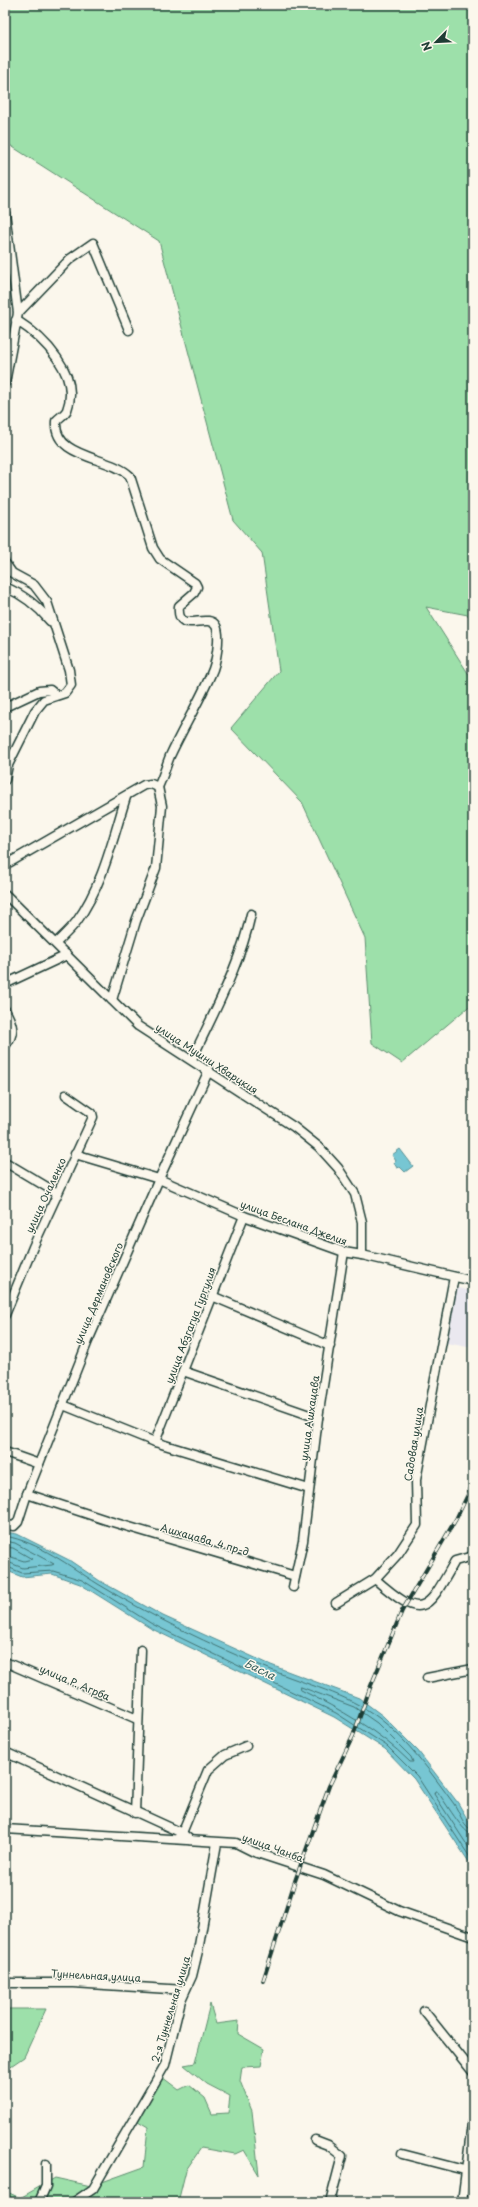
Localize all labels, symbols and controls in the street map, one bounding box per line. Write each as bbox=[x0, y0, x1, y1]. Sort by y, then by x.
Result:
north arrow bbox=[416, 22, 456, 62]
text: N bbox=[417, 39, 436, 54]
street label: улица Мушни Хварцкия bbox=[153, 1019, 261, 1097]
street label: улица Очаленко bbox=[21, 1155, 69, 1235]
street label: улица Беслана Джелия bbox=[238, 1196, 350, 1248]
street label: улица Дермановского bbox=[70, 1239, 126, 1346]
street label: улица Абзгагуа Гургулия bbox=[161, 1265, 220, 1386]
street label: улица Ашхацава bbox=[296, 1374, 323, 1462]
street label: Садовая улица bbox=[400, 1405, 426, 1482]
street label: Ашхацава, 4 пр-д bbox=[159, 1519, 251, 1559]
water label: Басла bbox=[242, 1654, 279, 1684]
street label: улица Р. Агрба bbox=[38, 1660, 113, 1704]
street label: улица Чанба bbox=[240, 1829, 306, 1865]
street label: 2-я Туннельная улица bbox=[147, 1953, 194, 2064]
street label: Туннельная улица bbox=[51, 1965, 142, 1985]

